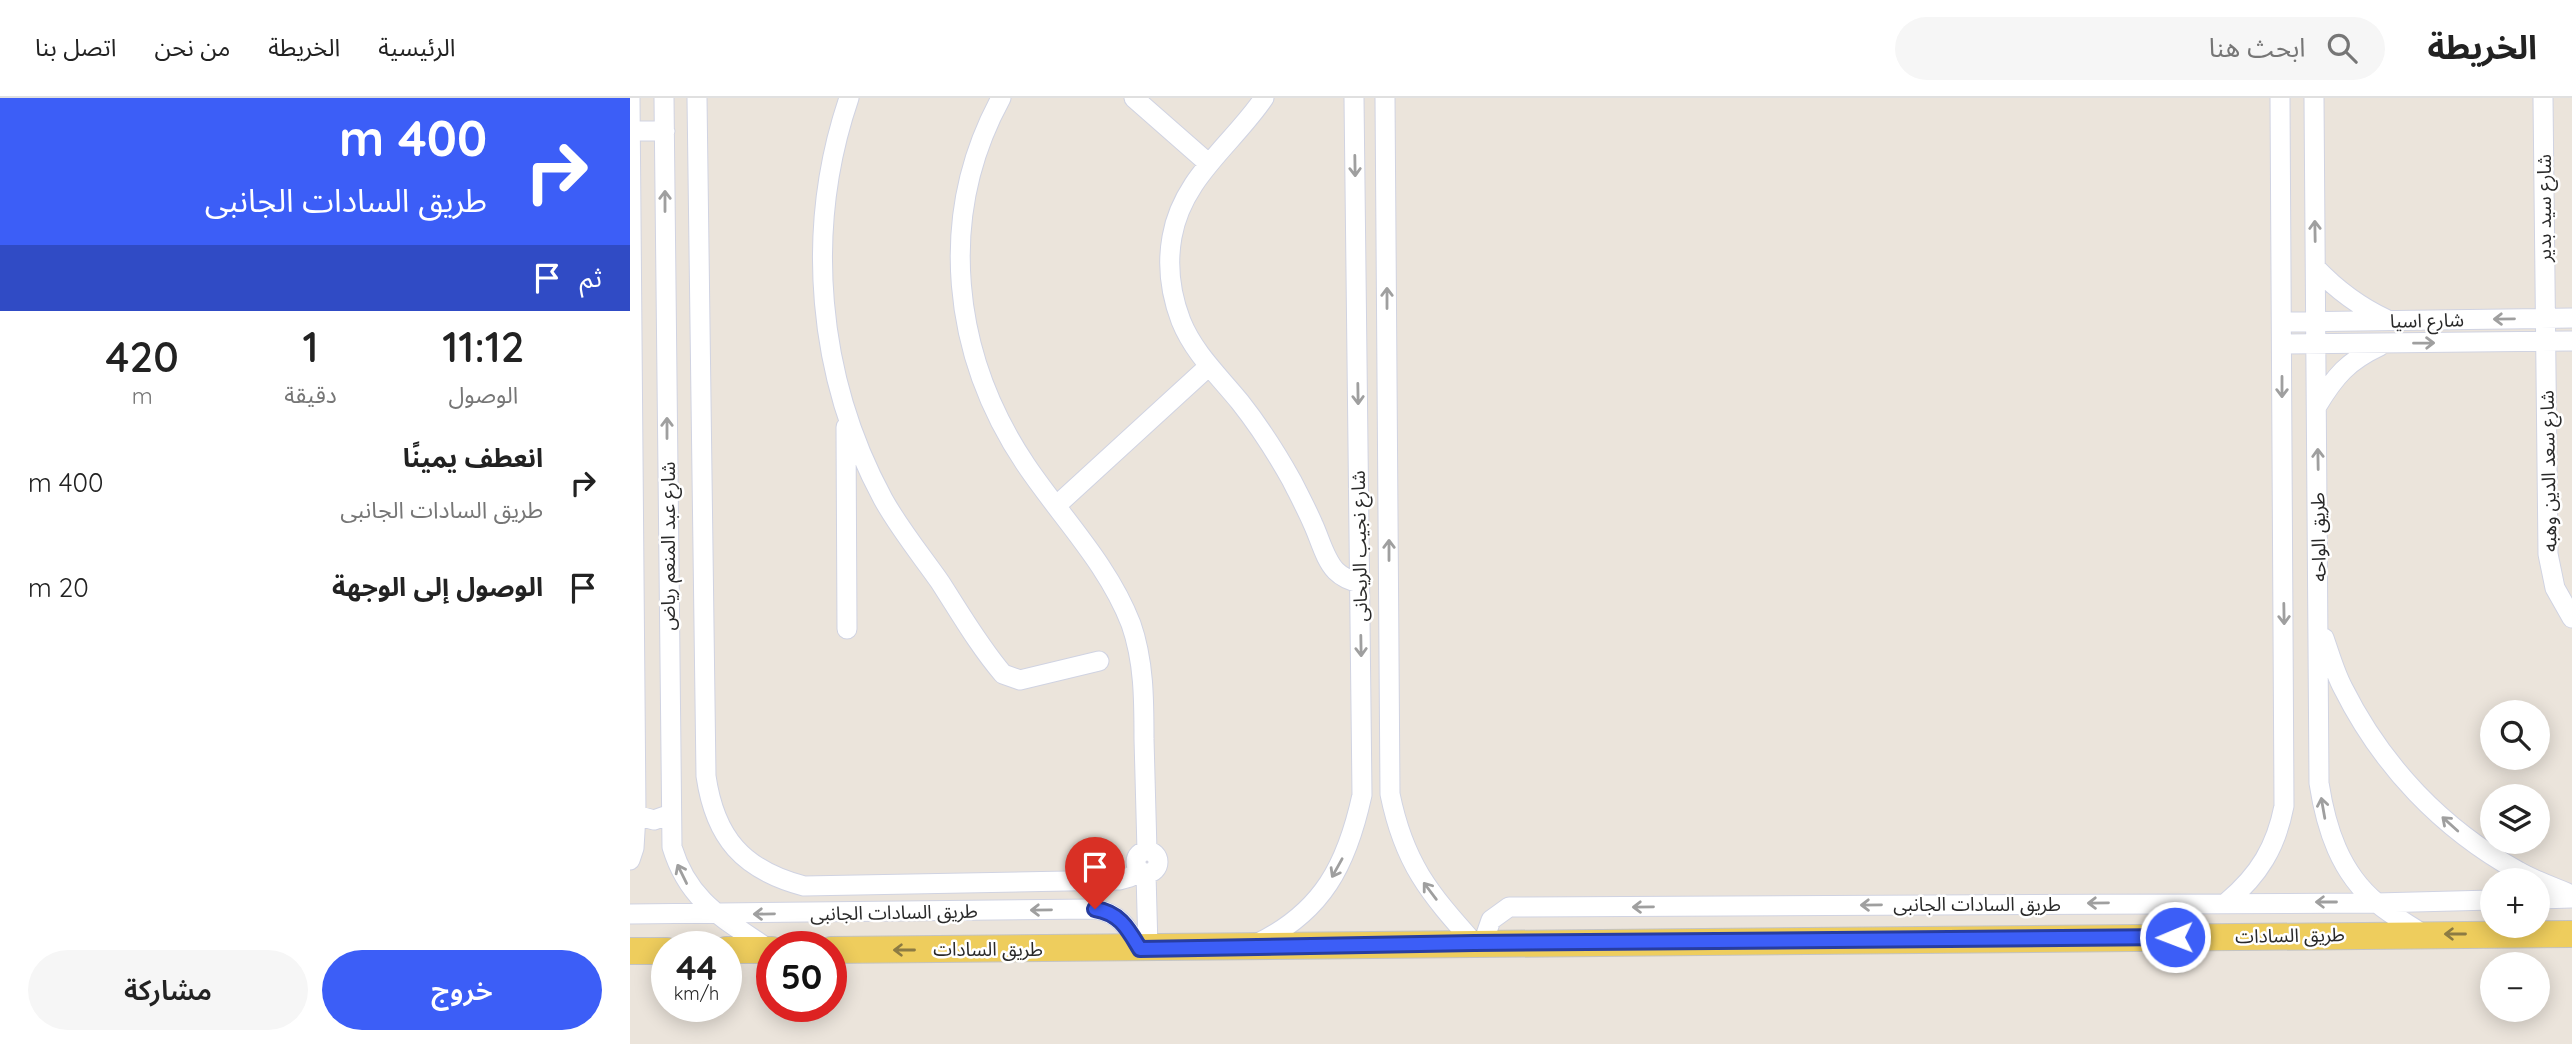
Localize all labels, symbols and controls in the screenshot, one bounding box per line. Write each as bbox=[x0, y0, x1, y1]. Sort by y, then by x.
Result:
search box bbox=[1895, 17, 2385, 80]
text: الخريطة bbox=[2427, 26, 2537, 67]
icon: search bbox=[2323, 29, 2361, 67]
text: ابحث هنا bbox=[2209, 31, 2305, 64]
text: اتصل بنا bbox=[35, 32, 116, 62]
text: من نحن bbox=[154, 32, 230, 62]
text: الخريطة bbox=[268, 32, 340, 62]
text: الرئيسية bbox=[378, 32, 455, 62]
text: 400 m bbox=[339, 107, 487, 168]
icon: right bbox=[511, 126, 602, 217]
one-way arrow bbox=[1348, 154, 1362, 177]
street label: شارع سيد بدير bbox=[2532, 154, 2558, 263]
text: طريق السادات الجانبى bbox=[205, 180, 487, 220]
one-way arrow bbox=[659, 190, 672, 213]
one-way arrow bbox=[2308, 220, 2322, 243]
icon: arrive bbox=[528, 259, 566, 297]
text: ثم bbox=[580, 261, 602, 294]
one-way arrow bbox=[1380, 287, 1394, 310]
street label: شارع اسيا bbox=[2390, 307, 2464, 335]
one-way arrow bbox=[2493, 312, 2516, 326]
text: 1 bbox=[302, 320, 319, 373]
text: 11:12 bbox=[442, 320, 524, 373]
text: 420 bbox=[106, 330, 179, 383]
one-way arrow bbox=[2412, 336, 2435, 349]
one-way arrow bbox=[2275, 375, 2289, 398]
text: دقيقة bbox=[284, 380, 337, 409]
text: الوصول bbox=[448, 380, 518, 409]
text: m bbox=[132, 381, 153, 410]
one-way arrow bbox=[1351, 382, 1365, 405]
street label: شارع سعد الدين وهبه bbox=[2535, 390, 2563, 552]
one-way arrow bbox=[660, 417, 674, 440]
text: انعطف يمينًا bbox=[403, 441, 543, 474]
one-way arrow bbox=[2311, 448, 2324, 471]
street label: شارع عبد المنعم رياض bbox=[656, 462, 683, 630]
icon: right bbox=[564, 464, 602, 502]
text: 400 m bbox=[28, 466, 103, 499]
street label: شارع نجيب الريحانى bbox=[1346, 470, 1374, 622]
street label: طريق الواحه bbox=[2305, 492, 2331, 582]
text: طريق السادات الجانبى bbox=[340, 495, 543, 524]
one-way arrow bbox=[1382, 539, 1396, 562]
icon: arrive bbox=[564, 569, 602, 607]
text: الوصول إلى الوجهة bbox=[332, 570, 543, 603]
text: 20 m bbox=[28, 571, 89, 604]
one-way arrow bbox=[2277, 602, 2291, 625]
one-way arrow bbox=[1354, 634, 1367, 657]
map controls bbox=[2480, 700, 2550, 1022]
button: search bbox=[2480, 700, 2550, 770]
button: layers bbox=[2480, 784, 2550, 854]
one-way arrow bbox=[2316, 797, 2329, 820]
one-way arrow bbox=[2442, 816, 2459, 833]
pin bbox=[1065, 837, 1125, 909]
icon: arrive bbox=[1076, 848, 1114, 886]
one-way arrow bbox=[1330, 858, 1344, 878]
one-way arrow bbox=[675, 864, 689, 885]
button: + bbox=[2480, 868, 2550, 938]
one-way arrow bbox=[1422, 883, 1437, 901]
street label: طريق السادات الجانبى bbox=[1893, 892, 2061, 916]
one-way arrow bbox=[2087, 896, 2110, 910]
one-way arrow bbox=[2315, 896, 2338, 909]
one-way arrow bbox=[1860, 898, 1883, 912]
street label: طريق السادات الجانبى bbox=[810, 899, 978, 925]
one-way arrow bbox=[1632, 900, 1655, 914]
position arrow bbox=[2138, 900, 2212, 974]
one-way arrow bbox=[1030, 903, 1053, 917]
one-way arrow bbox=[753, 907, 776, 921]
street label: طريق السادات bbox=[2235, 922, 2345, 948]
one-way arrow bbox=[2444, 927, 2467, 941]
speed limit sign: 50 bbox=[756, 931, 847, 1022]
street label: طريق السادات bbox=[933, 937, 1043, 961]
one-way arrow bbox=[893, 943, 916, 957]
text: 44 bbox=[676, 945, 717, 989]
button: مشاركة bbox=[28, 950, 308, 1030]
button: خروج bbox=[322, 950, 602, 1030]
button: − bbox=[2480, 952, 2550, 1022]
text: km/h bbox=[674, 982, 719, 1005]

